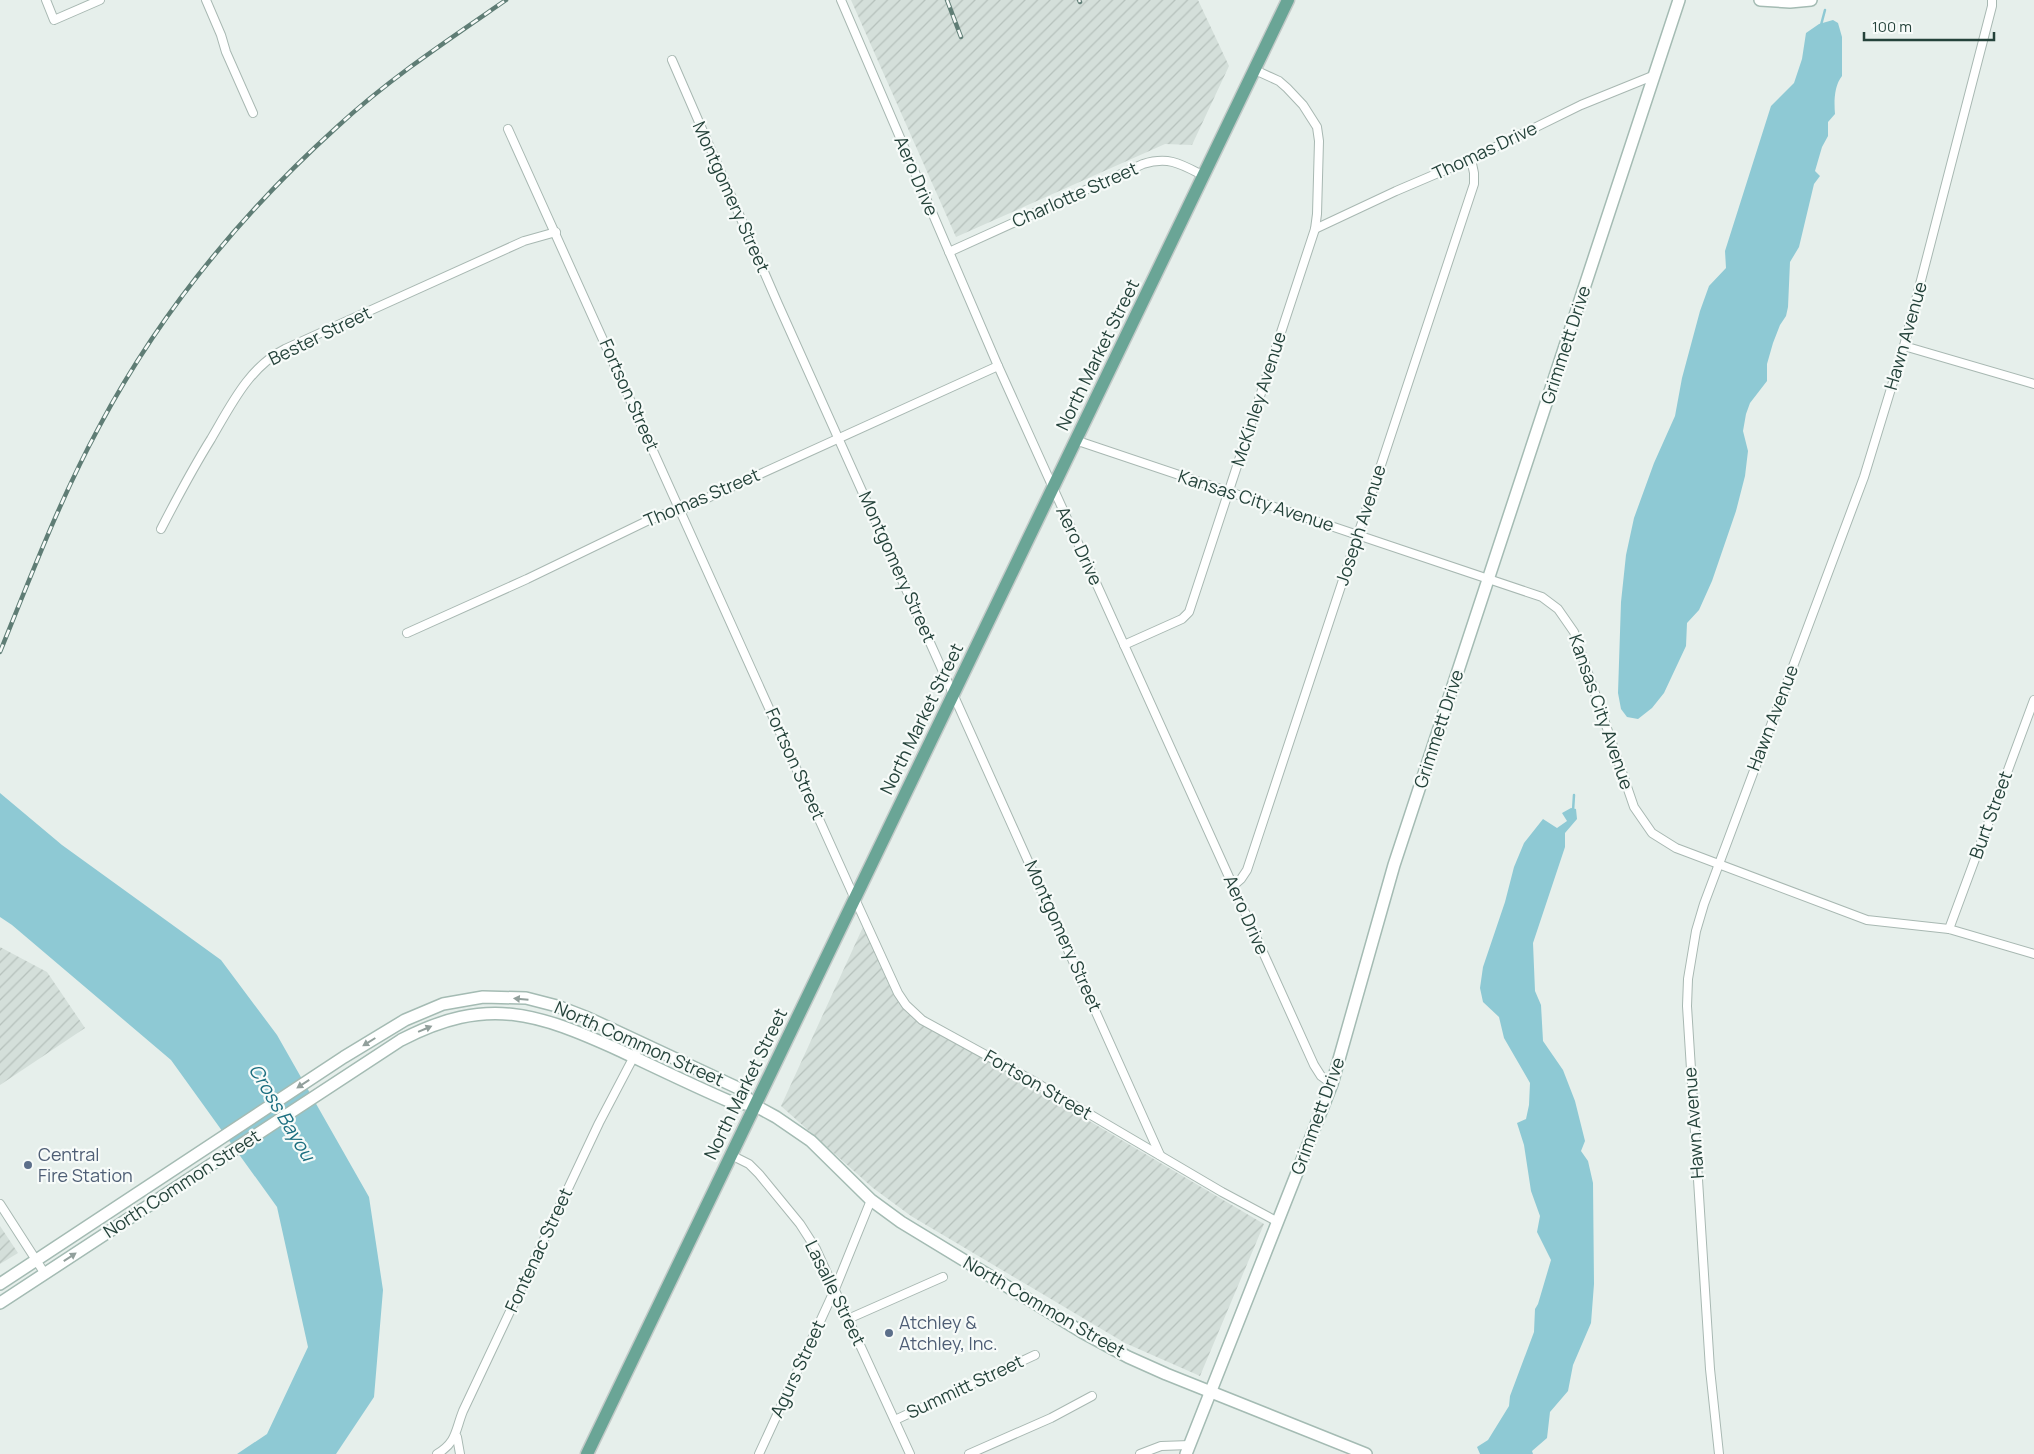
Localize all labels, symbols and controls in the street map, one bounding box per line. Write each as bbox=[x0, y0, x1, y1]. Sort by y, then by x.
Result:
scale bar bbox=[1864, 10, 1994, 42]
text: 100 m bbox=[1872, 16, 1912, 37]
street label: Thomas Drive bbox=[1429, 115, 1541, 185]
street label: Montgomery Street bbox=[688, 117, 776, 276]
street label: Aero Drive bbox=[889, 132, 944, 219]
street label: Charlotte Street bbox=[1008, 156, 1141, 233]
street label: North Market Street bbox=[1050, 275, 1144, 434]
street label: Hawn Avenue bbox=[1878, 279, 1932, 393]
street label: Grimmett Drive bbox=[1535, 282, 1596, 407]
street label: Bester Street bbox=[264, 300, 375, 370]
street label: McKinley Avenue bbox=[1225, 328, 1291, 469]
street label: Fortson Street bbox=[594, 335, 665, 454]
street label: Joseph Avenue bbox=[1329, 461, 1391, 588]
street label: Thomas Street bbox=[640, 462, 763, 532]
street label: Kansas City Avenue bbox=[1175, 464, 1337, 537]
street label: Montgomery Street bbox=[854, 487, 942, 646]
street label: Aero Drive bbox=[1051, 502, 1109, 589]
street label: Kansas City Avenue bbox=[1564, 631, 1640, 792]
street label: North Market Street bbox=[874, 639, 968, 798]
street label: Hawn Avenue bbox=[1741, 661, 1803, 774]
street label: Grimmett Drive bbox=[1408, 666, 1469, 791]
street label: Fortson Street bbox=[760, 704, 831, 823]
street label: Burt Street bbox=[1963, 767, 2017, 862]
street label: Montgomery Street bbox=[1020, 856, 1108, 1015]
street label: Aero Drive bbox=[1219, 871, 1275, 958]
one-way arrow bbox=[513, 994, 529, 1002]
street label: North Common Street bbox=[551, 995, 728, 1091]
street label: North Market Street bbox=[698, 1004, 792, 1163]
one-way arrow bbox=[418, 1025, 432, 1033]
one-way arrow bbox=[362, 1037, 375, 1046]
street label: Fortson Street bbox=[980, 1044, 1097, 1125]
street label: Grimmett Drive bbox=[1285, 1054, 1349, 1178]
water label: Cross Bayou bbox=[243, 1059, 322, 1167]
street label: Hawn Avenue bbox=[1677, 1067, 1709, 1180]
one-way arrow bbox=[297, 1079, 310, 1089]
street label: North Common Street bbox=[98, 1123, 265, 1243]
place label: Central Fire Station bbox=[38, 1142, 133, 1187]
marker: Central Fire Station bbox=[22, 1159, 34, 1171]
street label: Fontenac Street bbox=[499, 1184, 577, 1316]
street label: Lasalle Street bbox=[800, 1236, 872, 1349]
street label: North Common Street bbox=[959, 1250, 1130, 1362]
one-way arrow bbox=[63, 1253, 77, 1262]
place label: Atchley & Atchley, Inc. bbox=[899, 1310, 998, 1355]
street label: Agurs Street bbox=[764, 1316, 830, 1421]
marker: Atchley & Atchley, Inc. bbox=[883, 1327, 895, 1339]
street label: Summitt Street bbox=[902, 1349, 1027, 1424]

